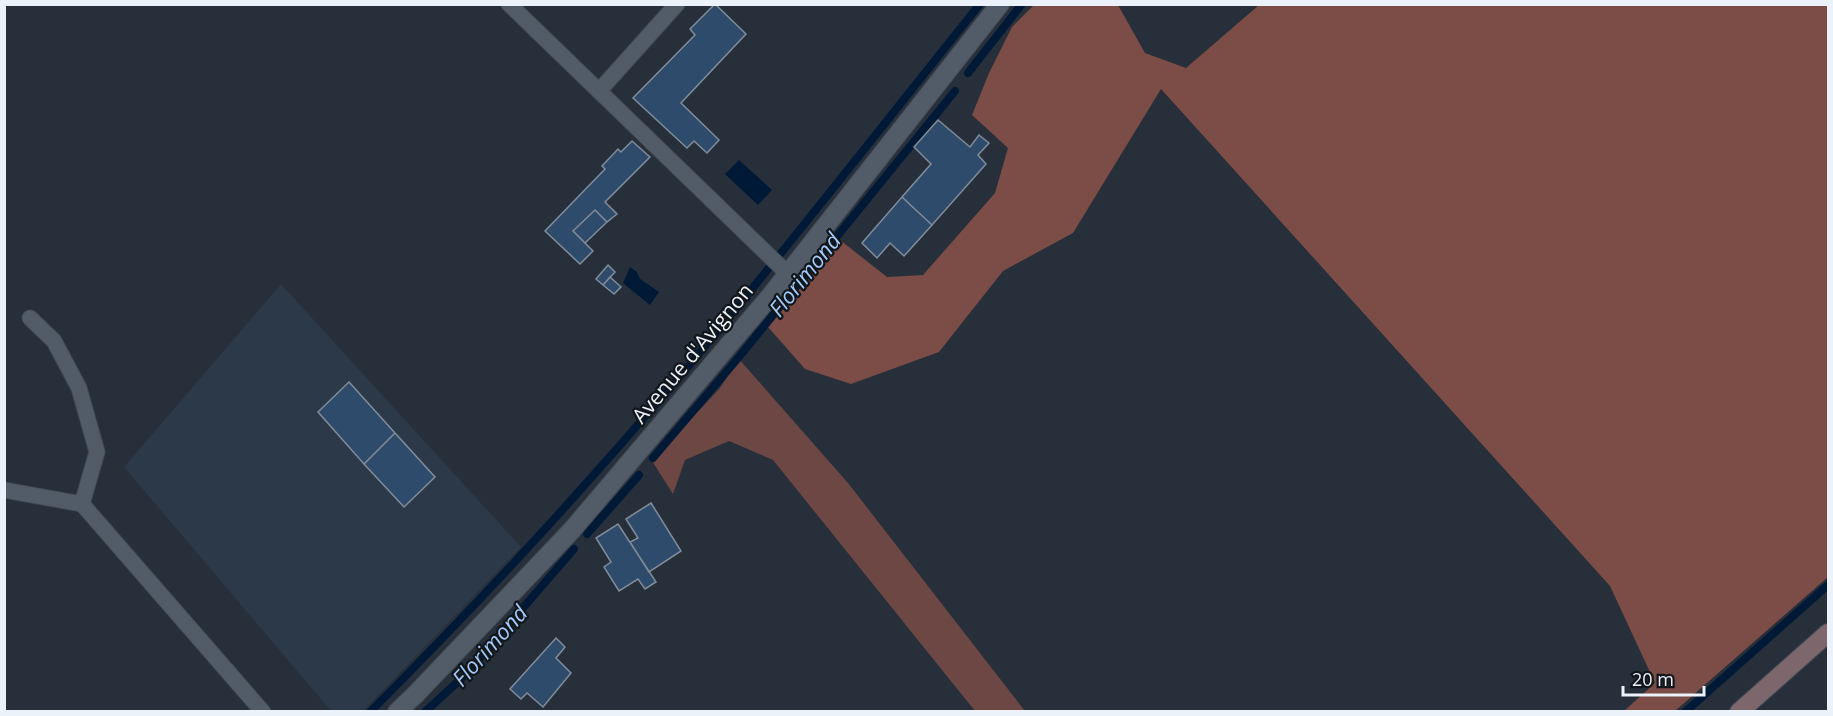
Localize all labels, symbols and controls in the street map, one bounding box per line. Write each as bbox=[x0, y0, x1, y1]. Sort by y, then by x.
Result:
water label: Florimond bbox=[761, 225, 848, 322]
street label: Avenue d'Avignon bbox=[625, 277, 759, 429]
water label: Florimond bbox=[445, 597, 534, 692]
scale bar bbox=[1623, 659, 1704, 697]
text: 20 m bbox=[1632, 667, 1674, 691]

